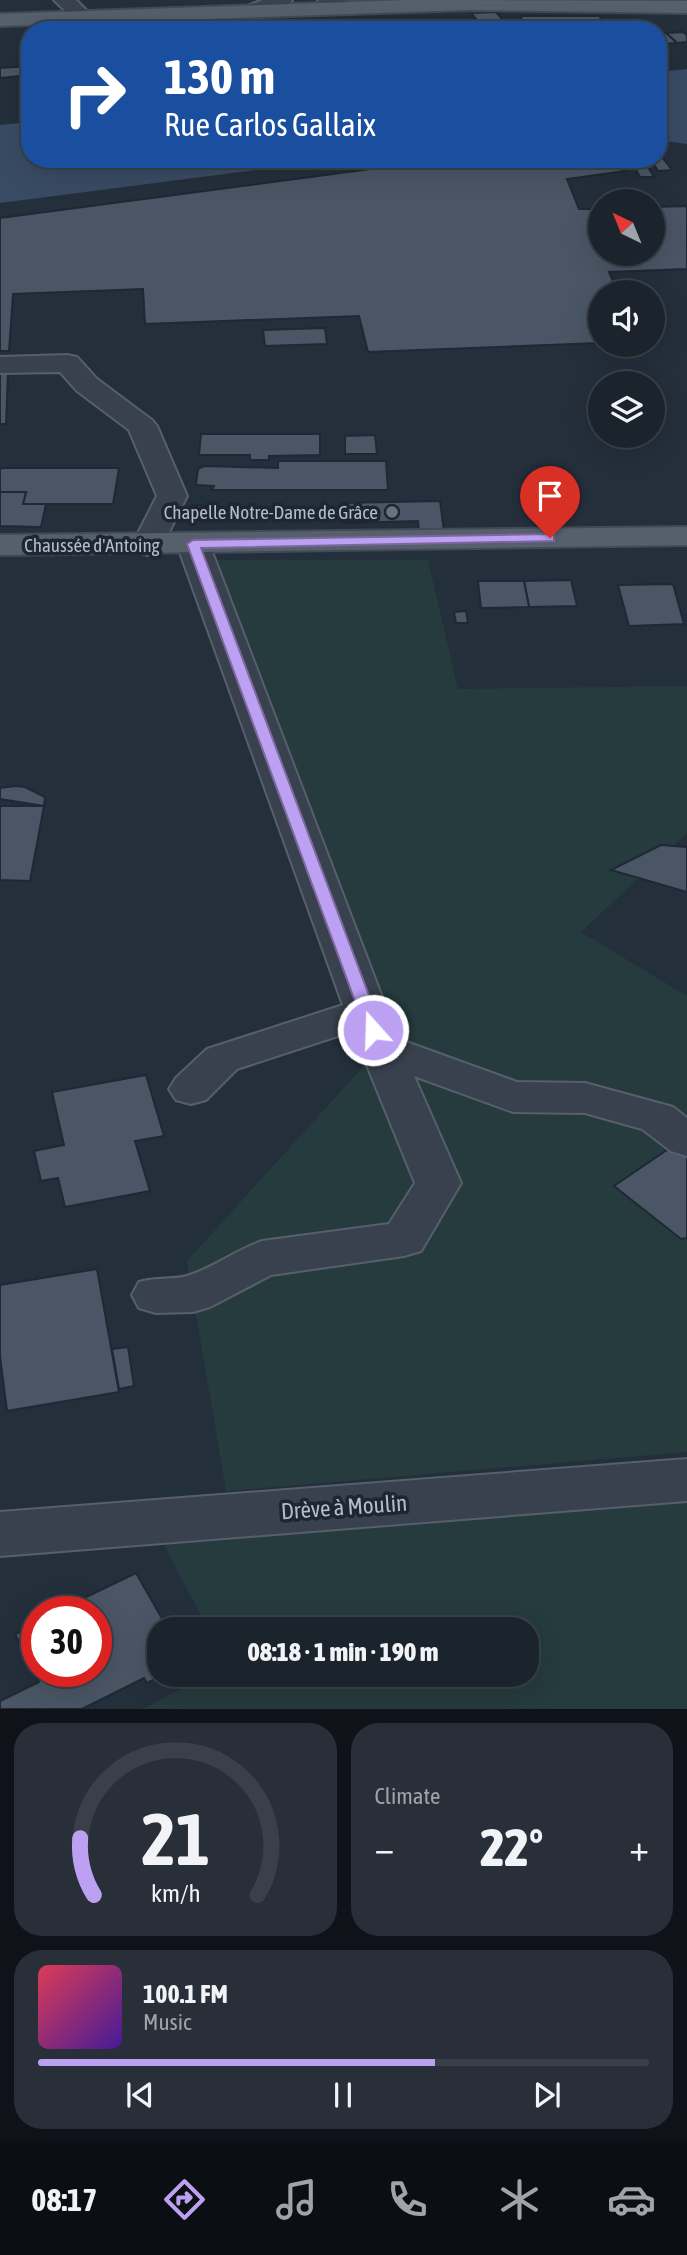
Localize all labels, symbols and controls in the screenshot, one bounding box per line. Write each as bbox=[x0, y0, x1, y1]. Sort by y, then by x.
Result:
text: 130 m bbox=[164, 48, 275, 104]
icon: right bbox=[49, 49, 140, 140]
text: Rue Carlos Gallaix bbox=[164, 106, 376, 143]
north arrow bbox=[588, 189, 665, 266]
map controls bbox=[588, 189, 665, 448]
button: sound bbox=[588, 280, 665, 357]
button: layers bbox=[588, 371, 665, 448]
pin bbox=[520, 466, 580, 538]
icon: arrive bbox=[531, 477, 569, 515]
place label: Chapelle Notre-Dame de Grâce bbox=[164, 501, 378, 523]
marker: Chapelle Notre-Dame de Grâce bbox=[384, 504, 400, 520]
street label: Chaussée d'Antoing bbox=[24, 534, 161, 556]
position arrow bbox=[336, 993, 410, 1067]
street label: Drève à Moulin bbox=[280, 1490, 408, 1524]
speed limit sign: 30 bbox=[21, 1596, 112, 1687]
text: 08:18 · 1 min · 190 m bbox=[248, 1637, 438, 1667]
text: Climate bbox=[375, 1783, 440, 1809]
text: 21 bbox=[141, 1798, 209, 1881]
text: 22° bbox=[480, 1817, 543, 1877]
text: − bbox=[375, 1826, 394, 1869]
text: + bbox=[629, 1826, 649, 1869]
text: km/h bbox=[150, 1879, 200, 1907]
text: 100.1 FM bbox=[143, 1979, 228, 2009]
text: Music bbox=[143, 2009, 191, 2035]
icon: previous bbox=[121, 2076, 159, 2114]
icon: pause bbox=[324, 2076, 362, 2114]
icon: next bbox=[528, 2076, 566, 2114]
icon: directions bbox=[160, 2175, 209, 2224]
icon: music bbox=[272, 2175, 321, 2224]
icon: phone bbox=[383, 2175, 432, 2224]
icon: climate bbox=[495, 2175, 544, 2224]
icon: car bbox=[607, 2175, 656, 2224]
text: 08:17 bbox=[31, 2181, 97, 2218]

